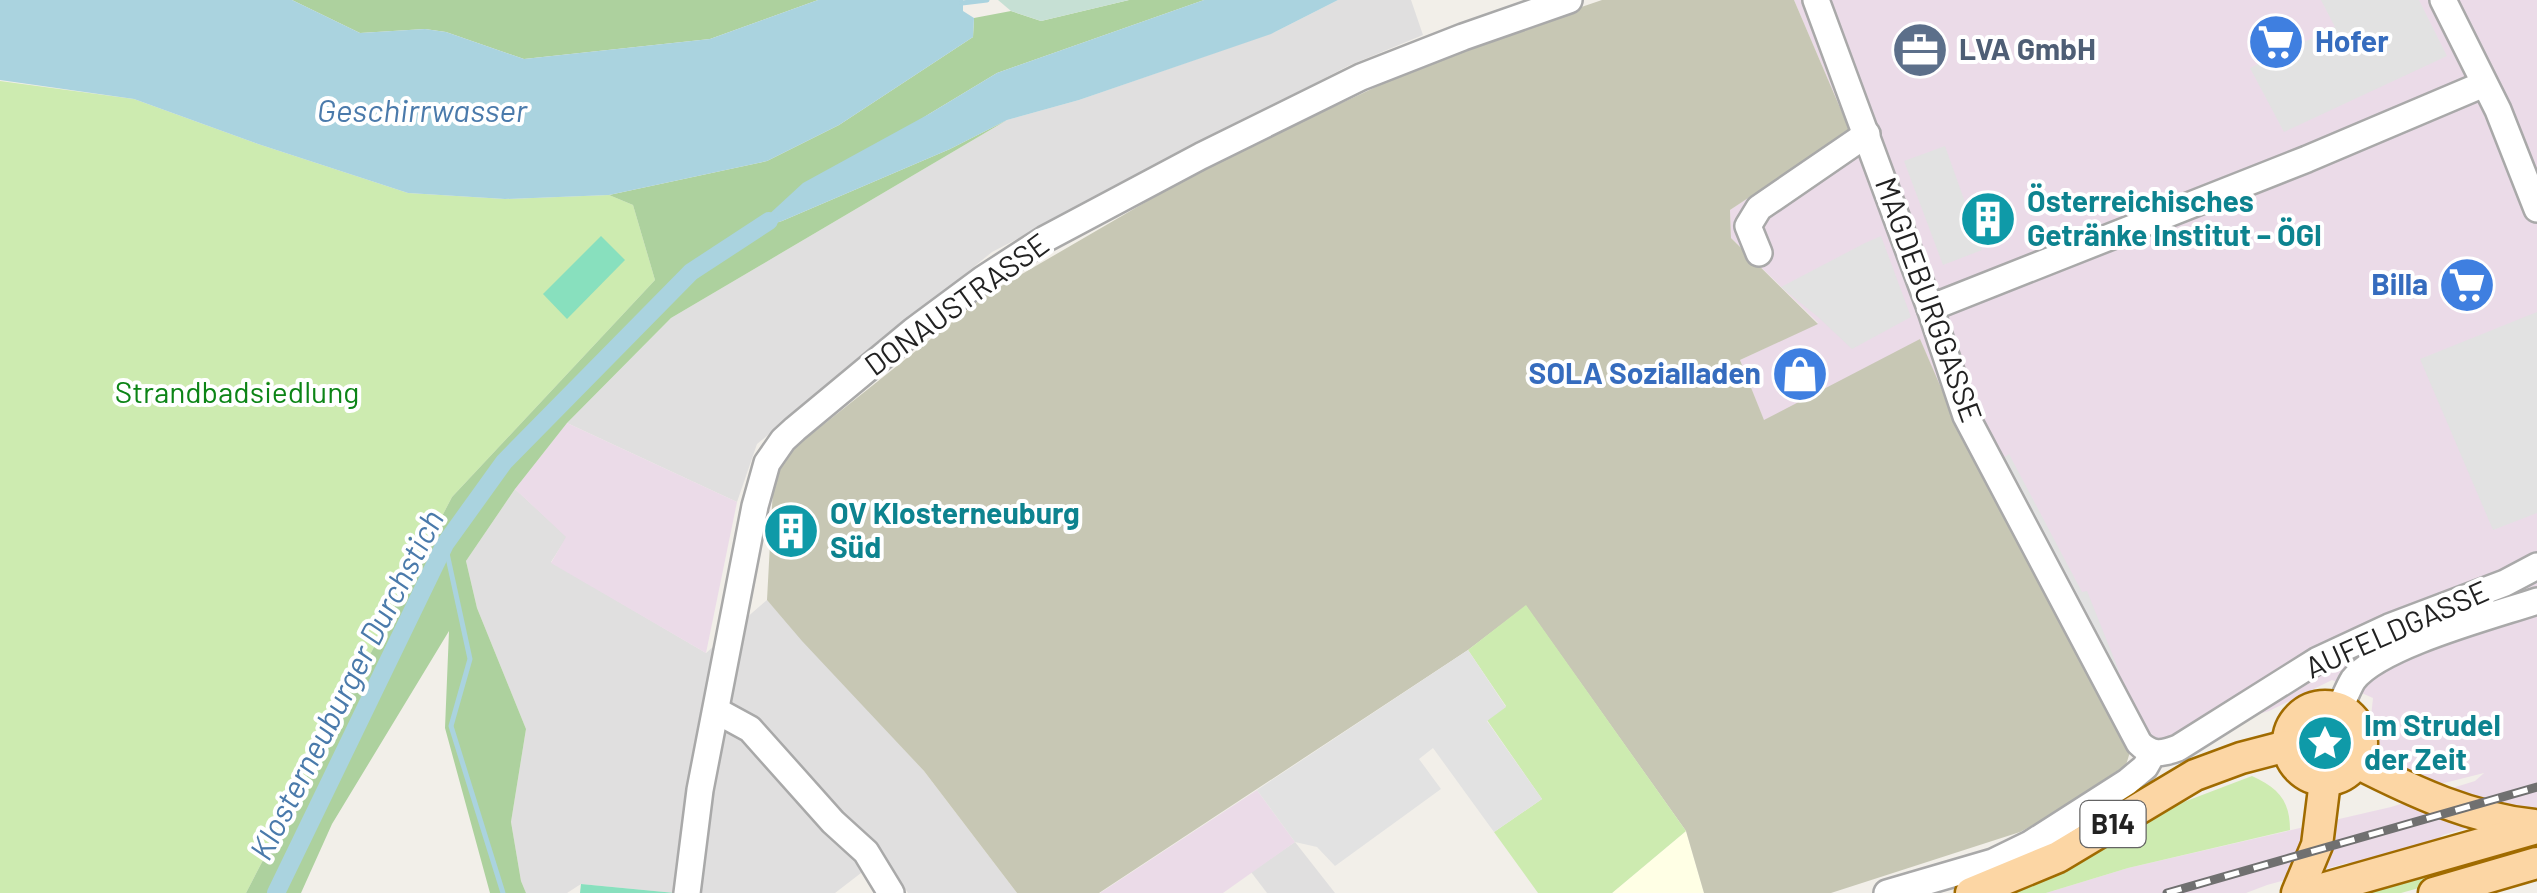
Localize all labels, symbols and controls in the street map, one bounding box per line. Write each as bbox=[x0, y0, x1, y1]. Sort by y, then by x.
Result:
supermarket icon: Hofer bbox=[2246, 12, 2306, 72]
office icon: LVA GmbH bbox=[1890, 20, 1950, 80]
place label: Hofer bbox=[2315, 22, 2389, 58]
place label: LVA GmbH bbox=[1959, 30, 2096, 66]
water label: Geschirrwasser bbox=[317, 90, 529, 128]
street label: MAGDEBURGGASSE bbox=[1869, 172, 1991, 427]
place label: Österreichisches Getränke Institut – ÖGI bbox=[2027, 182, 2322, 252]
building icon: Österreichisches Getränke Institut – ÖGI bbox=[1958, 189, 2018, 249]
street label: DONAUSTRASSE bbox=[857, 225, 1055, 382]
supermarket icon: Billa bbox=[2437, 255, 2497, 315]
place label: Billa bbox=[2371, 265, 2428, 301]
shop icon: SOLA Sozialladen bbox=[1770, 344, 1830, 404]
place label: SOLA Sozialladen bbox=[1529, 354, 1761, 390]
park label: Strandbadsiedlung bbox=[115, 373, 359, 409]
place label: OV Klosterneuburg Süd bbox=[830, 494, 1080, 564]
building icon: OV Klosterneuburg Süd bbox=[761, 501, 821, 561]
water label: Klosterneuburger Durchstich bbox=[240, 503, 450, 865]
street label: AUFELDGASSE bbox=[2299, 572, 2493, 685]
place label: Im Strudel der Zeit bbox=[2364, 706, 2501, 776]
place icon: Im Strudel der Zeit bbox=[2295, 713, 2355, 773]
road number: B14 bbox=[2080, 801, 2146, 847]

